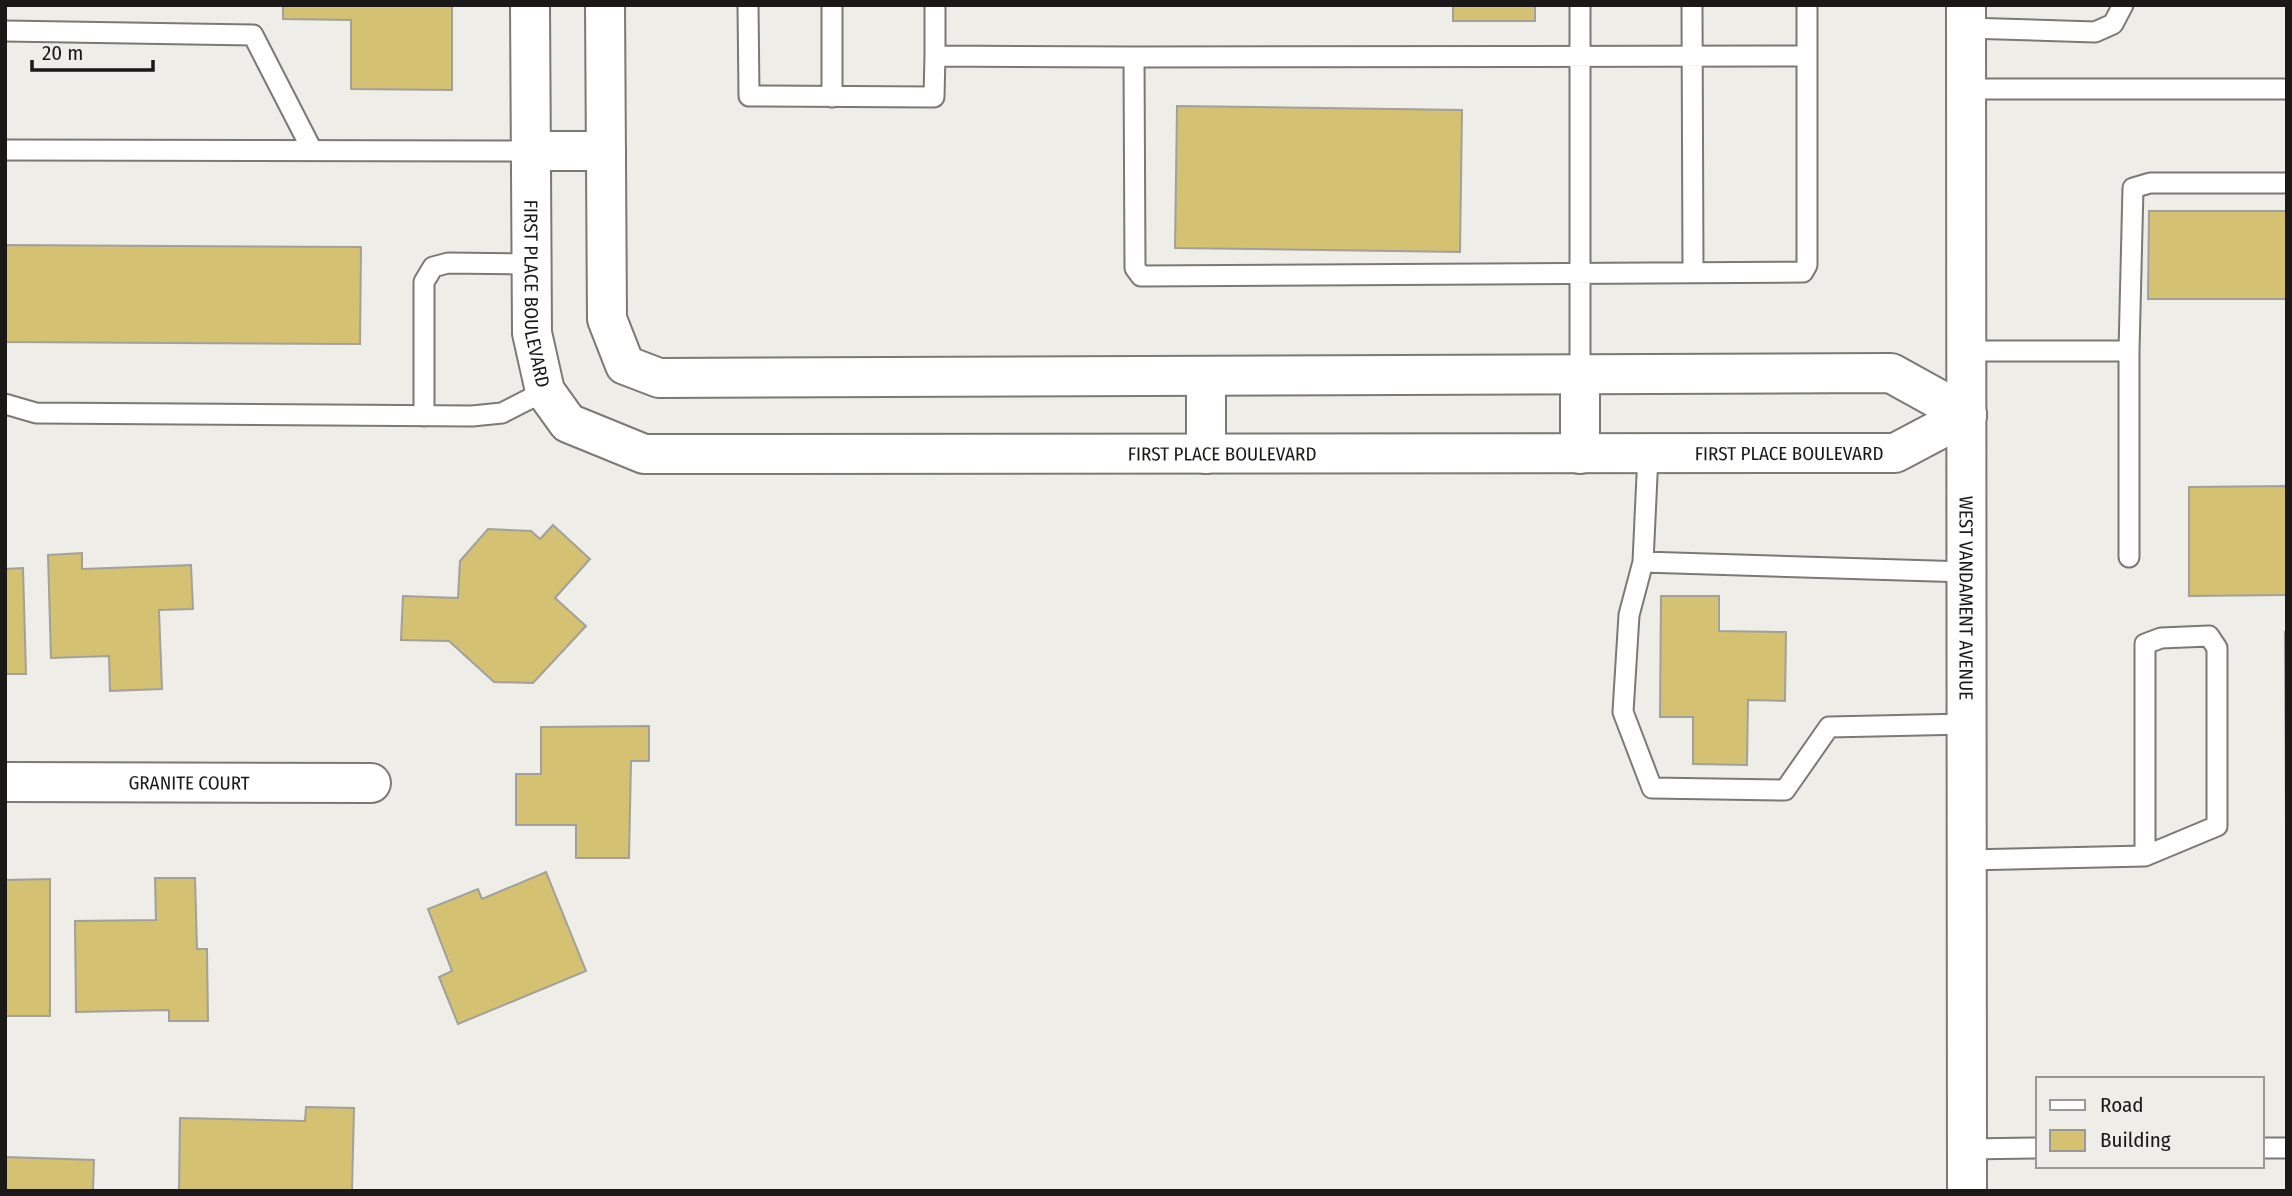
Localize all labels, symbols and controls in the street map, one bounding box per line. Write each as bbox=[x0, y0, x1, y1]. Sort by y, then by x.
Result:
scale bar bbox=[32, 28, 152, 72]
text: 20 m bbox=[42, 40, 83, 66]
street label: FIRST PLACE BOULEVARD bbox=[520, 200, 555, 390]
street label: FIRST PLACE BOULEVARD bbox=[1128, 442, 1316, 465]
street label: FIRST PLACE BOULEVARD bbox=[1695, 442, 1883, 465]
street label: WEST VANDAMENT AVENUE bbox=[1955, 496, 1978, 700]
street label: GRANITE COURT bbox=[128, 771, 250, 794]
legend bbox=[2036, 1077, 2264, 1168]
text: Road bbox=[2100, 1092, 2144, 1118]
text: Building bbox=[2100, 1127, 2171, 1153]

